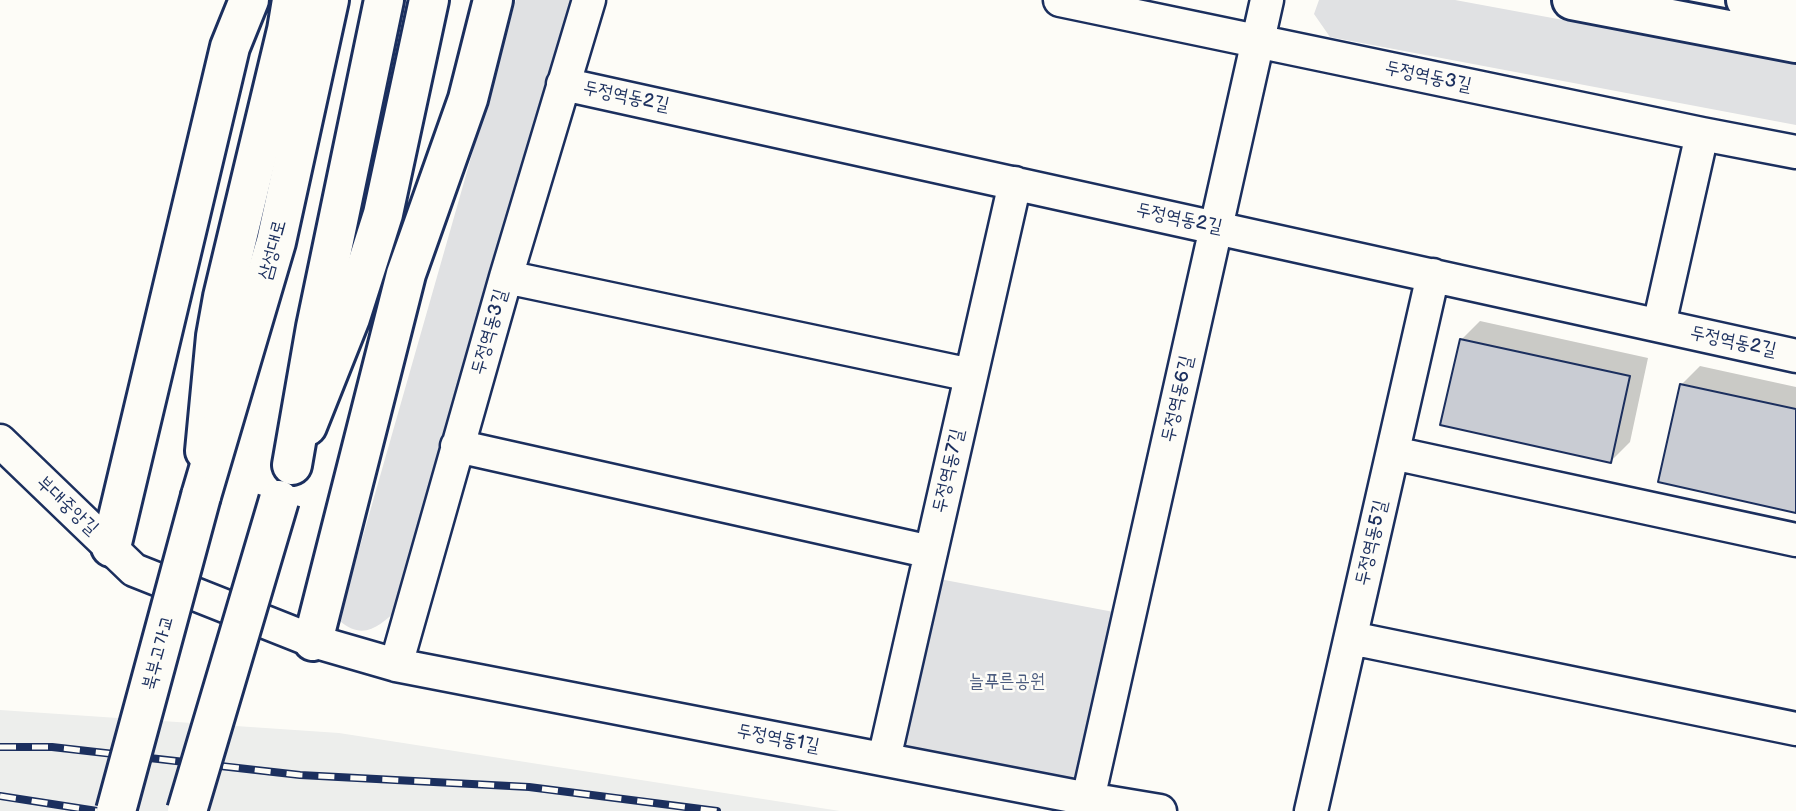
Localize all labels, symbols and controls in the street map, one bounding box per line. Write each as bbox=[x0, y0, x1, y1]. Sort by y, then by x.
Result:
street label: 두정역동3길 bbox=[1383, 57, 1473, 97]
street label: 두정역동2길 bbox=[581, 77, 671, 117]
street label: 두정역동2길 bbox=[1134, 199, 1224, 239]
street label: 삼성대로 bbox=[254, 218, 292, 282]
street label: 두정역동3길 bbox=[467, 286, 513, 378]
street label: 두정역동2길 bbox=[1688, 322, 1778, 362]
street label: 두정역동6길 bbox=[1157, 354, 1199, 444]
street label: 두정역동7길 bbox=[928, 427, 970, 515]
street label: 부대중앙길 bbox=[31, 472, 103, 540]
street label: 두정역동5길 bbox=[1351, 498, 1393, 588]
street label: 북부고가교 bbox=[138, 613, 180, 693]
park label: 늘푸른공원 bbox=[969, 671, 1045, 693]
street label: 두정역동1길 bbox=[735, 720, 821, 758]

